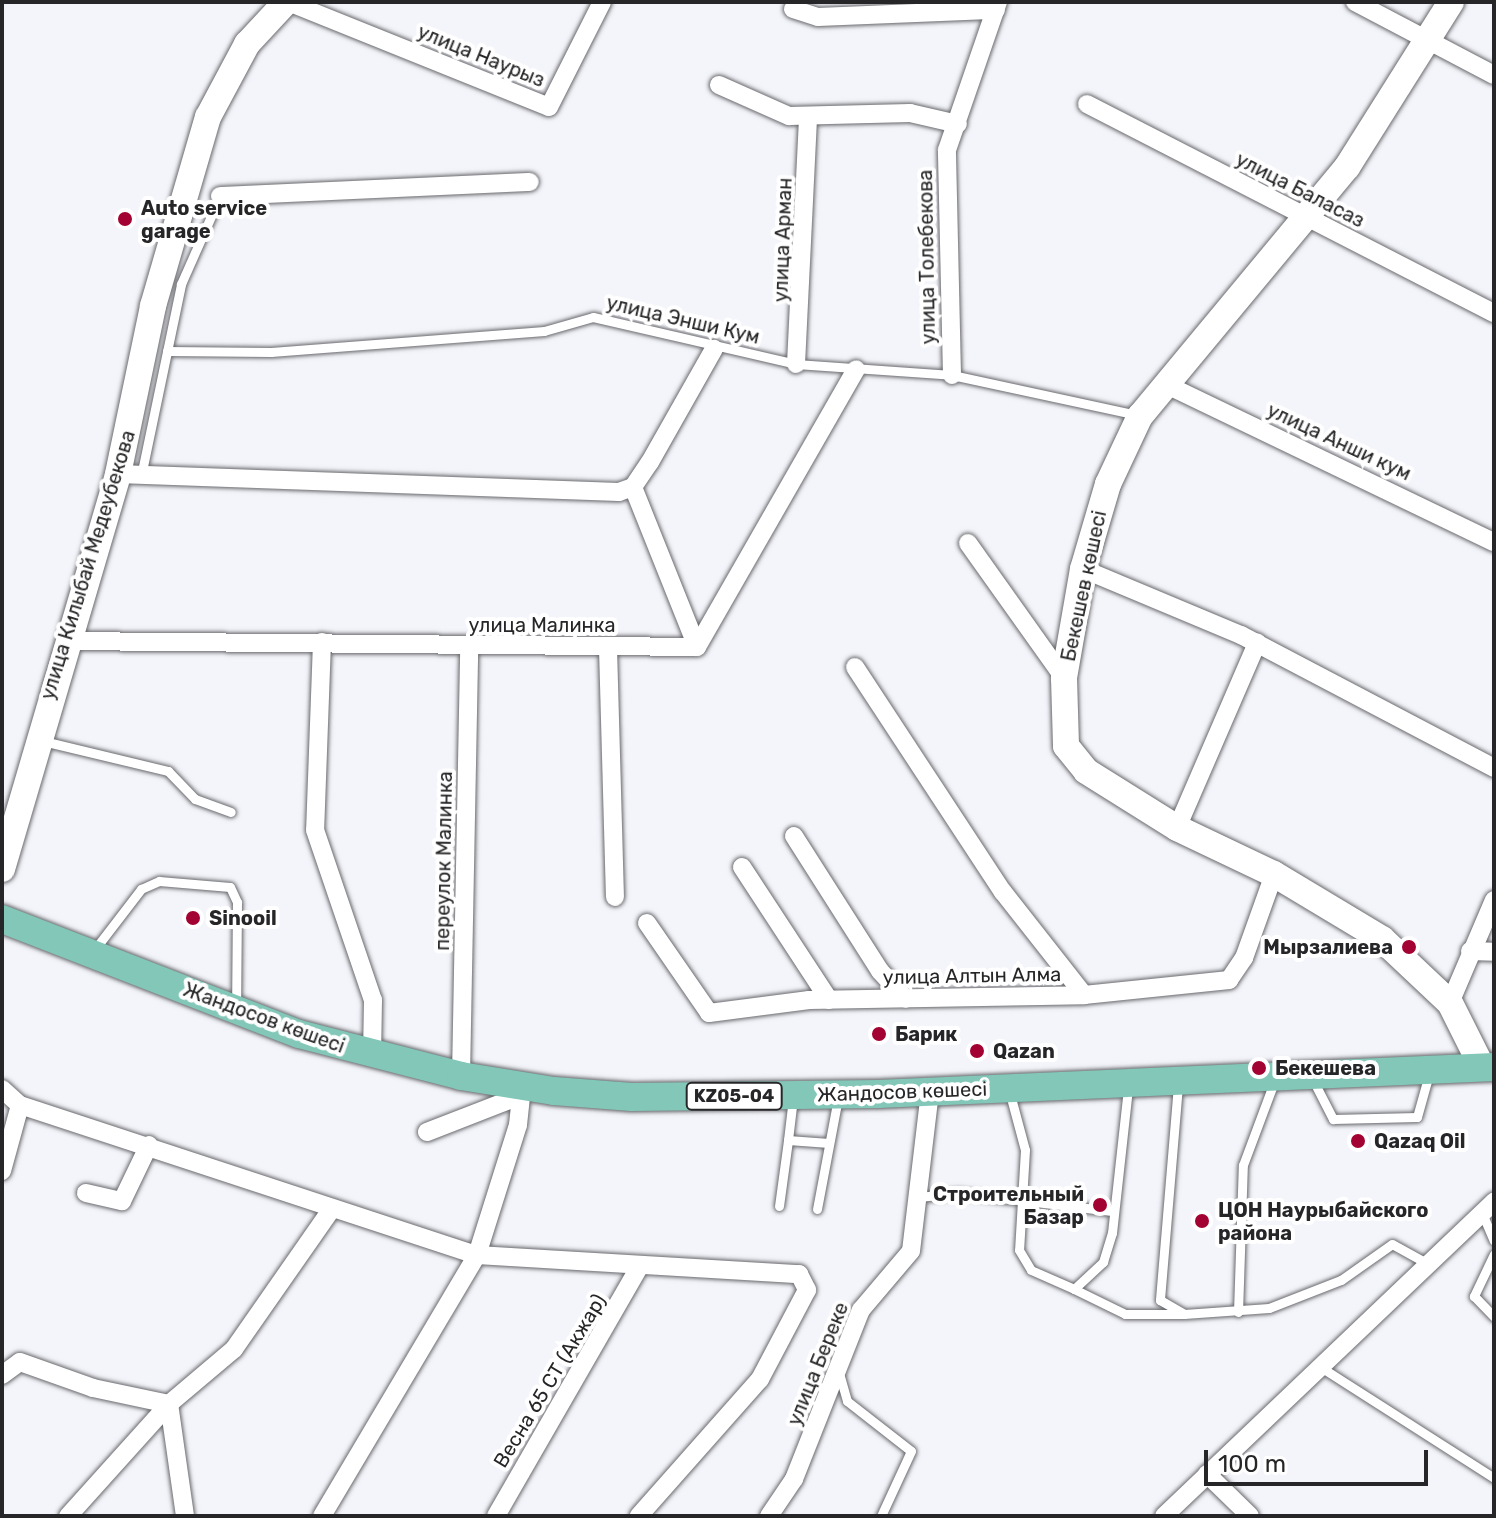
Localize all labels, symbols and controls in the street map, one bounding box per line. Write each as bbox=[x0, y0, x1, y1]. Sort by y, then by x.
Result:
street label: улица Наурыз bbox=[414, 20, 548, 92]
street label: улица Баласаз bbox=[1232, 147, 1368, 233]
street label: улица Толебекова bbox=[913, 169, 941, 345]
street label: улица Арман bbox=[769, 177, 797, 303]
place label: Auto service garage bbox=[141, 196, 267, 243]
marker: Auto service garage bbox=[116, 210, 134, 228]
street label: улица Энши Кум bbox=[604, 291, 762, 349]
street label: улица Анши кум bbox=[1263, 398, 1415, 486]
street label: улица Килыбай Медеубекова bbox=[36, 427, 140, 703]
street label: Бекешев көшесі bbox=[1056, 508, 1112, 664]
street label: улица Малинка bbox=[468, 613, 616, 637]
street label: переулок Малинка bbox=[430, 771, 458, 951]
place label: Sinooil bbox=[209, 906, 277, 930]
marker: Sinooil bbox=[184, 909, 202, 927]
place label: Мырзалиева bbox=[1263, 935, 1393, 959]
marker: Мырзалиева bbox=[1400, 938, 1418, 956]
street label: улица Алтын Алма bbox=[883, 962, 1061, 990]
street label: Жандосов көшесі bbox=[180, 978, 348, 1058]
place label: Барик bbox=[895, 1022, 957, 1046]
marker: Барик bbox=[870, 1025, 888, 1043]
place label: Qazan bbox=[993, 1039, 1055, 1063]
marker: Qazan bbox=[968, 1042, 986, 1060]
place label: Бекешева bbox=[1275, 1056, 1376, 1080]
marker: Бекешева bbox=[1250, 1059, 1268, 1077]
street label: Жандосов көшесі bbox=[817, 1077, 987, 1107]
road number: KZ05-04 bbox=[684, 1082, 784, 1110]
place label: Qazaq Oil bbox=[1374, 1129, 1465, 1153]
marker: Qazaq Oil bbox=[1349, 1132, 1367, 1150]
place label: Строительный Базар bbox=[933, 1182, 1084, 1229]
marker: Строительный Базар bbox=[1091, 1196, 1109, 1214]
place label: ЦОН Наурыбайского района bbox=[1218, 1198, 1428, 1245]
marker: ЦОН Наурыбайского района bbox=[1193, 1212, 1211, 1230]
street label: Весна 65 СТ (Акжар) bbox=[489, 1290, 611, 1472]
street label: улица Береке bbox=[782, 1299, 854, 1429]
scale bar bbox=[1208, 1434, 1432, 1484]
text: 100 m bbox=[1218, 1450, 1286, 1478]

